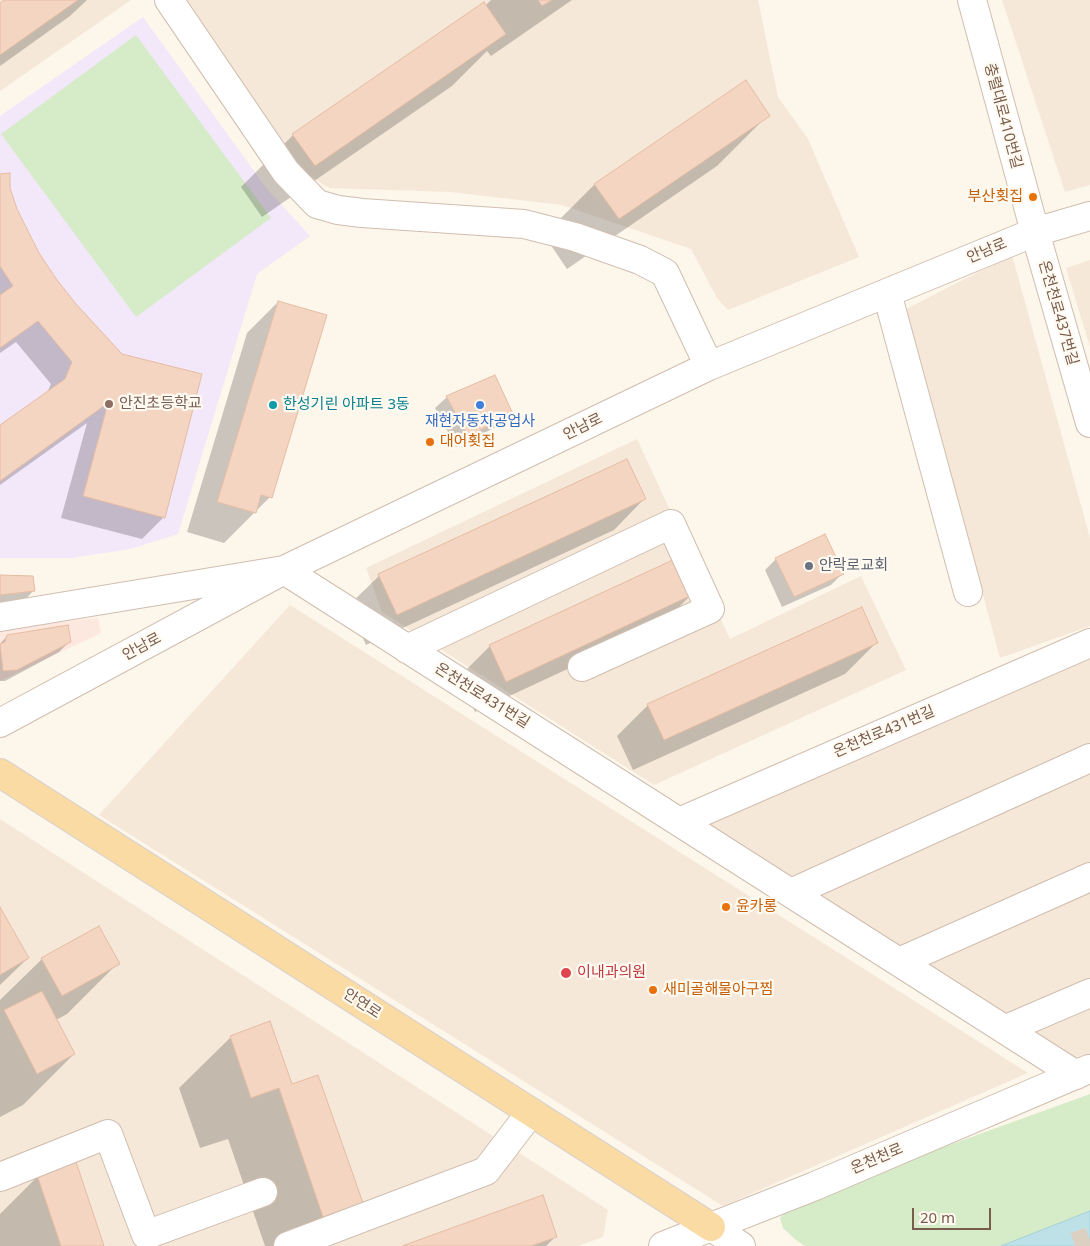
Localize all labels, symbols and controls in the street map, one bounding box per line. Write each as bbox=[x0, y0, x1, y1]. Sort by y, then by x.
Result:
street label: 충렬대로410번길 bbox=[980, 61, 1026, 171]
place label: 부산횟집 bbox=[968, 188, 1023, 206]
marker: 부산횟집 bbox=[1027, 191, 1039, 203]
street label: 안남로 bbox=[964, 235, 1010, 267]
street label: 온천천로437번길 bbox=[1034, 258, 1082, 368]
place label: 안진초등학교 bbox=[119, 395, 202, 413]
place label: 한성기린 아파트 3동 bbox=[283, 396, 410, 414]
marker: 안진초등학교 bbox=[103, 398, 115, 410]
marker: 한성기린 아파트 3동 bbox=[267, 399, 279, 411]
marker: 재현자동차공업사 bbox=[474, 399, 486, 411]
street label: 안남로 bbox=[560, 410, 606, 444]
place label: 재현자동차공업사 bbox=[425, 413, 535, 431]
place label: 대어횟집 bbox=[440, 433, 495, 451]
marker: 대어횟집 bbox=[424, 436, 436, 448]
place label: 안락로교회 bbox=[819, 557, 888, 575]
marker: 안락로교회 bbox=[803, 560, 815, 572]
street label: 안남로 bbox=[119, 629, 165, 665]
street label: 온천천로431번길 bbox=[431, 660, 533, 732]
street label: 온천천로431번길 bbox=[831, 703, 937, 761]
place label: 윤카롱 bbox=[736, 898, 777, 916]
marker: 윤카롱 bbox=[720, 901, 732, 913]
place label: 이내과의원 bbox=[577, 964, 646, 982]
marker: 이내과의원 bbox=[559, 966, 573, 980]
place label: 새미골해물아구찜 bbox=[663, 981, 773, 999]
marker: 새미골해물아구찜 bbox=[647, 984, 659, 996]
street label: 안연로 bbox=[340, 985, 384, 1023]
street label: 온천천로 bbox=[848, 1140, 906, 1178]
scale bar bbox=[915, 1198, 994, 1230]
text: 20 m bbox=[920, 1207, 955, 1227]

